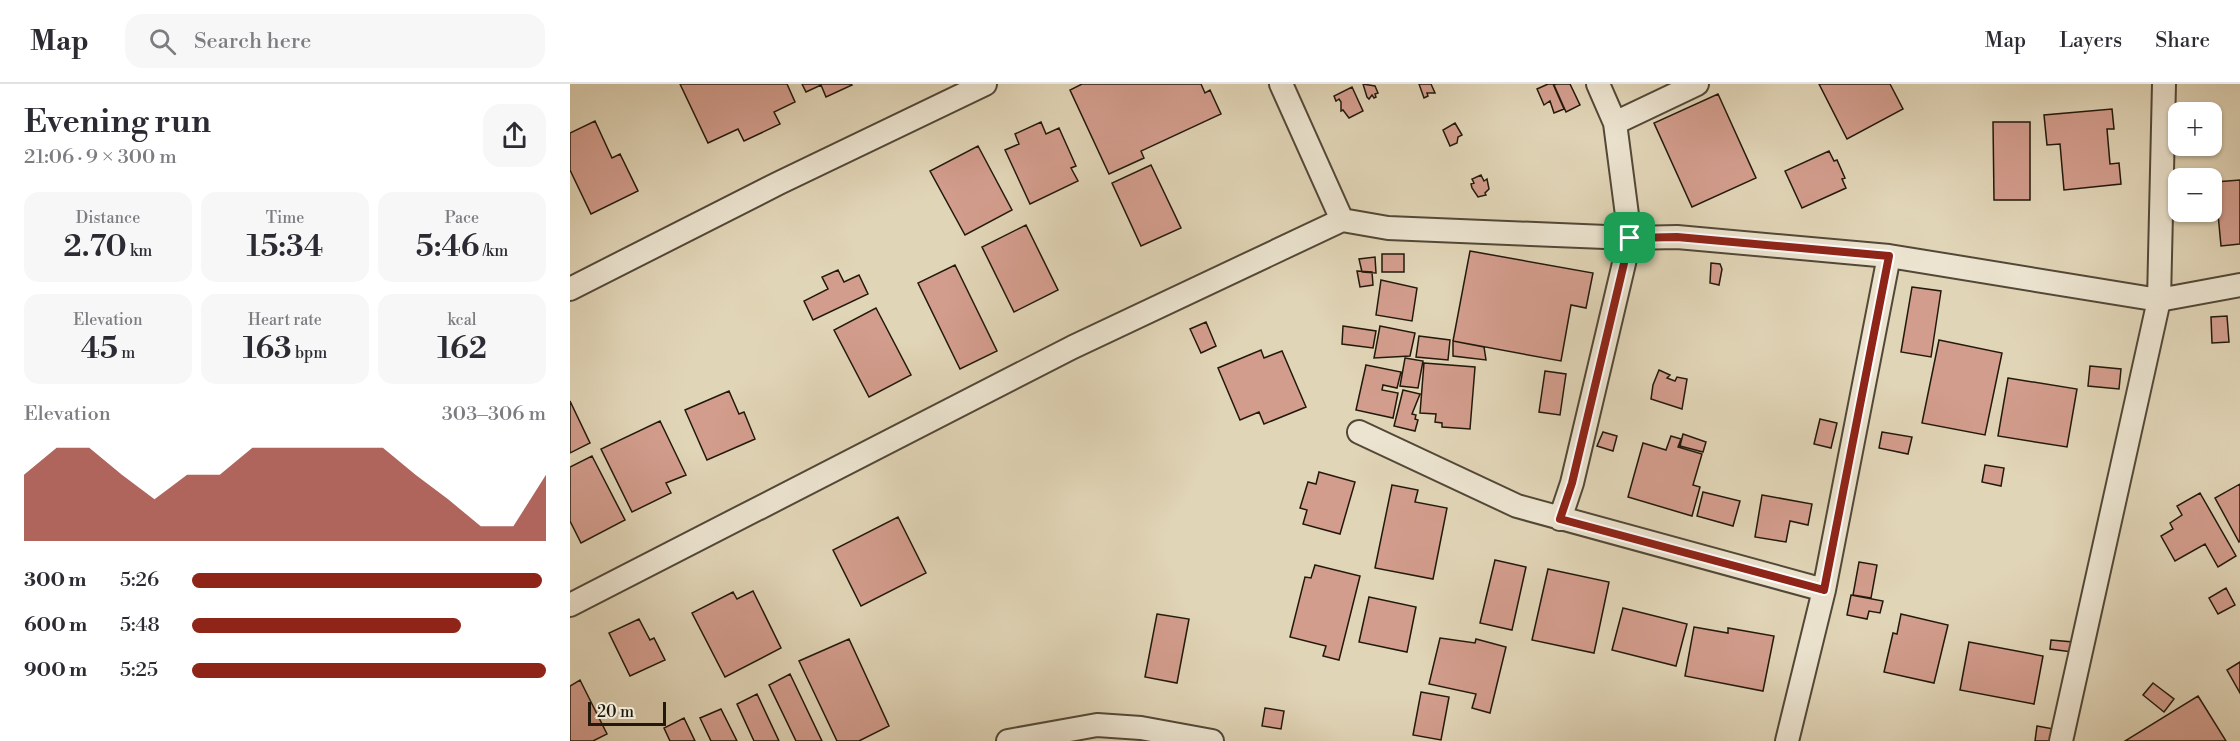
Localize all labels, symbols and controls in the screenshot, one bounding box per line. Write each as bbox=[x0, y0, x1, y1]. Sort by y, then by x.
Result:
search box bbox=[125, 14, 545, 68]
text: Map bbox=[30, 24, 89, 59]
icon: search bbox=[146, 25, 179, 58]
text: Search here bbox=[194, 28, 311, 55]
text: Map bbox=[1985, 28, 2026, 54]
text: Layers bbox=[2059, 28, 2122, 54]
text: Share bbox=[2155, 28, 2210, 54]
text: Evening run bbox=[24, 102, 211, 143]
map controls bbox=[2168, 102, 2222, 222]
button: + bbox=[2168, 102, 2222, 156]
button: share bbox=[483, 104, 546, 167]
text: 21:06 · 9 × 300 m bbox=[24, 145, 177, 170]
button: − bbox=[2168, 168, 2222, 222]
text: Distance bbox=[76, 208, 140, 228]
text: Time bbox=[266, 208, 304, 228]
text: Pace bbox=[445, 208, 479, 228]
pin bbox=[1604, 212, 1655, 263]
icon: arrive bbox=[1613, 221, 1646, 254]
text: 2.70 bbox=[64, 228, 127, 266]
text: 15:34 bbox=[247, 228, 323, 266]
text: 5:46 bbox=[416, 228, 479, 266]
text: km bbox=[127, 241, 152, 261]
text: /km bbox=[479, 241, 508, 261]
text: Elevation bbox=[73, 310, 143, 330]
text: Heart rate bbox=[248, 310, 322, 330]
text: kcal bbox=[447, 310, 477, 330]
text: 45 bbox=[81, 330, 118, 368]
text: 163 bbox=[243, 330, 292, 368]
text: 162 bbox=[437, 330, 487, 368]
text: m bbox=[118, 343, 135, 363]
text: bpm bbox=[292, 343, 327, 363]
text: Elevation bbox=[24, 402, 111, 427]
text: 303–306 m bbox=[442, 402, 546, 427]
text: 300 m bbox=[24, 568, 87, 593]
text: 5:26 bbox=[120, 568, 159, 593]
text: 600 m bbox=[24, 613, 87, 638]
text: 5:48 bbox=[120, 613, 160, 638]
text: 900 m bbox=[24, 658, 87, 683]
text: 5:25 bbox=[120, 658, 158, 683]
scale bar bbox=[588, 699, 666, 726]
text: 20 m bbox=[597, 702, 634, 722]

